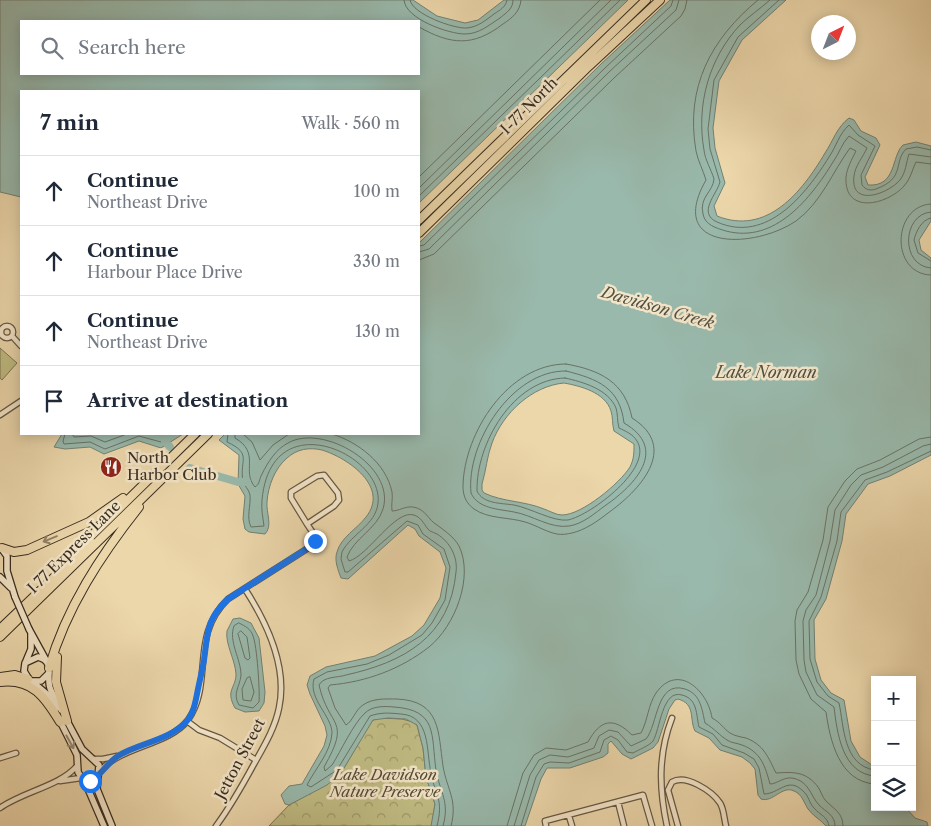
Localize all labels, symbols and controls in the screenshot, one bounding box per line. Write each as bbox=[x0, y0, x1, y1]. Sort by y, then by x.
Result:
north arrow bbox=[811, 15, 856, 60]
search box bbox=[20, 20, 420, 75]
icon: search bbox=[38, 34, 66, 62]
text: Search here bbox=[78, 36, 186, 59]
street label: I-77 North bbox=[496, 73, 562, 138]
text: 7 min bbox=[40, 110, 99, 135]
text: Walk · 560 m bbox=[301, 113, 400, 133]
text: Continue bbox=[87, 169, 179, 192]
icon: ahead bbox=[40, 177, 68, 205]
text: 100 m bbox=[354, 181, 400, 201]
text: Northeast Drive bbox=[87, 192, 208, 212]
text: Continue bbox=[87, 239, 179, 262]
icon: ahead bbox=[40, 247, 68, 275]
text: 330 m bbox=[353, 251, 400, 271]
text: Harbour Place Drive bbox=[87, 262, 243, 282]
water label: Davidson Creek bbox=[597, 281, 717, 333]
text: Continue bbox=[87, 309, 179, 332]
icon: ahead bbox=[40, 317, 68, 345]
text: 130 m bbox=[355, 321, 400, 341]
text: Northeast Drive bbox=[87, 332, 208, 352]
water label: Lake Norman bbox=[713, 362, 817, 382]
icon: arrive bbox=[40, 387, 68, 415]
text: Arrive at destination bbox=[87, 389, 288, 412]
place label: North Harbor Club bbox=[127, 448, 217, 484]
restaurant icon: North Harbor Club bbox=[99, 455, 123, 479]
street label: I 77 Express Lane bbox=[23, 496, 124, 597]
route end bbox=[304, 530, 327, 553]
one-way arrow bbox=[43, 534, 58, 544]
map controls bbox=[871, 676, 916, 811]
button: + bbox=[871, 676, 916, 721]
street label: Jetton Street bbox=[209, 714, 269, 804]
button: − bbox=[871, 721, 916, 766]
one-way arrow bbox=[66, 734, 75, 749]
park label: Lake Davidson Nature Preserve bbox=[329, 765, 441, 801]
button: layers bbox=[871, 766, 916, 811]
route start bbox=[79, 770, 102, 793]

